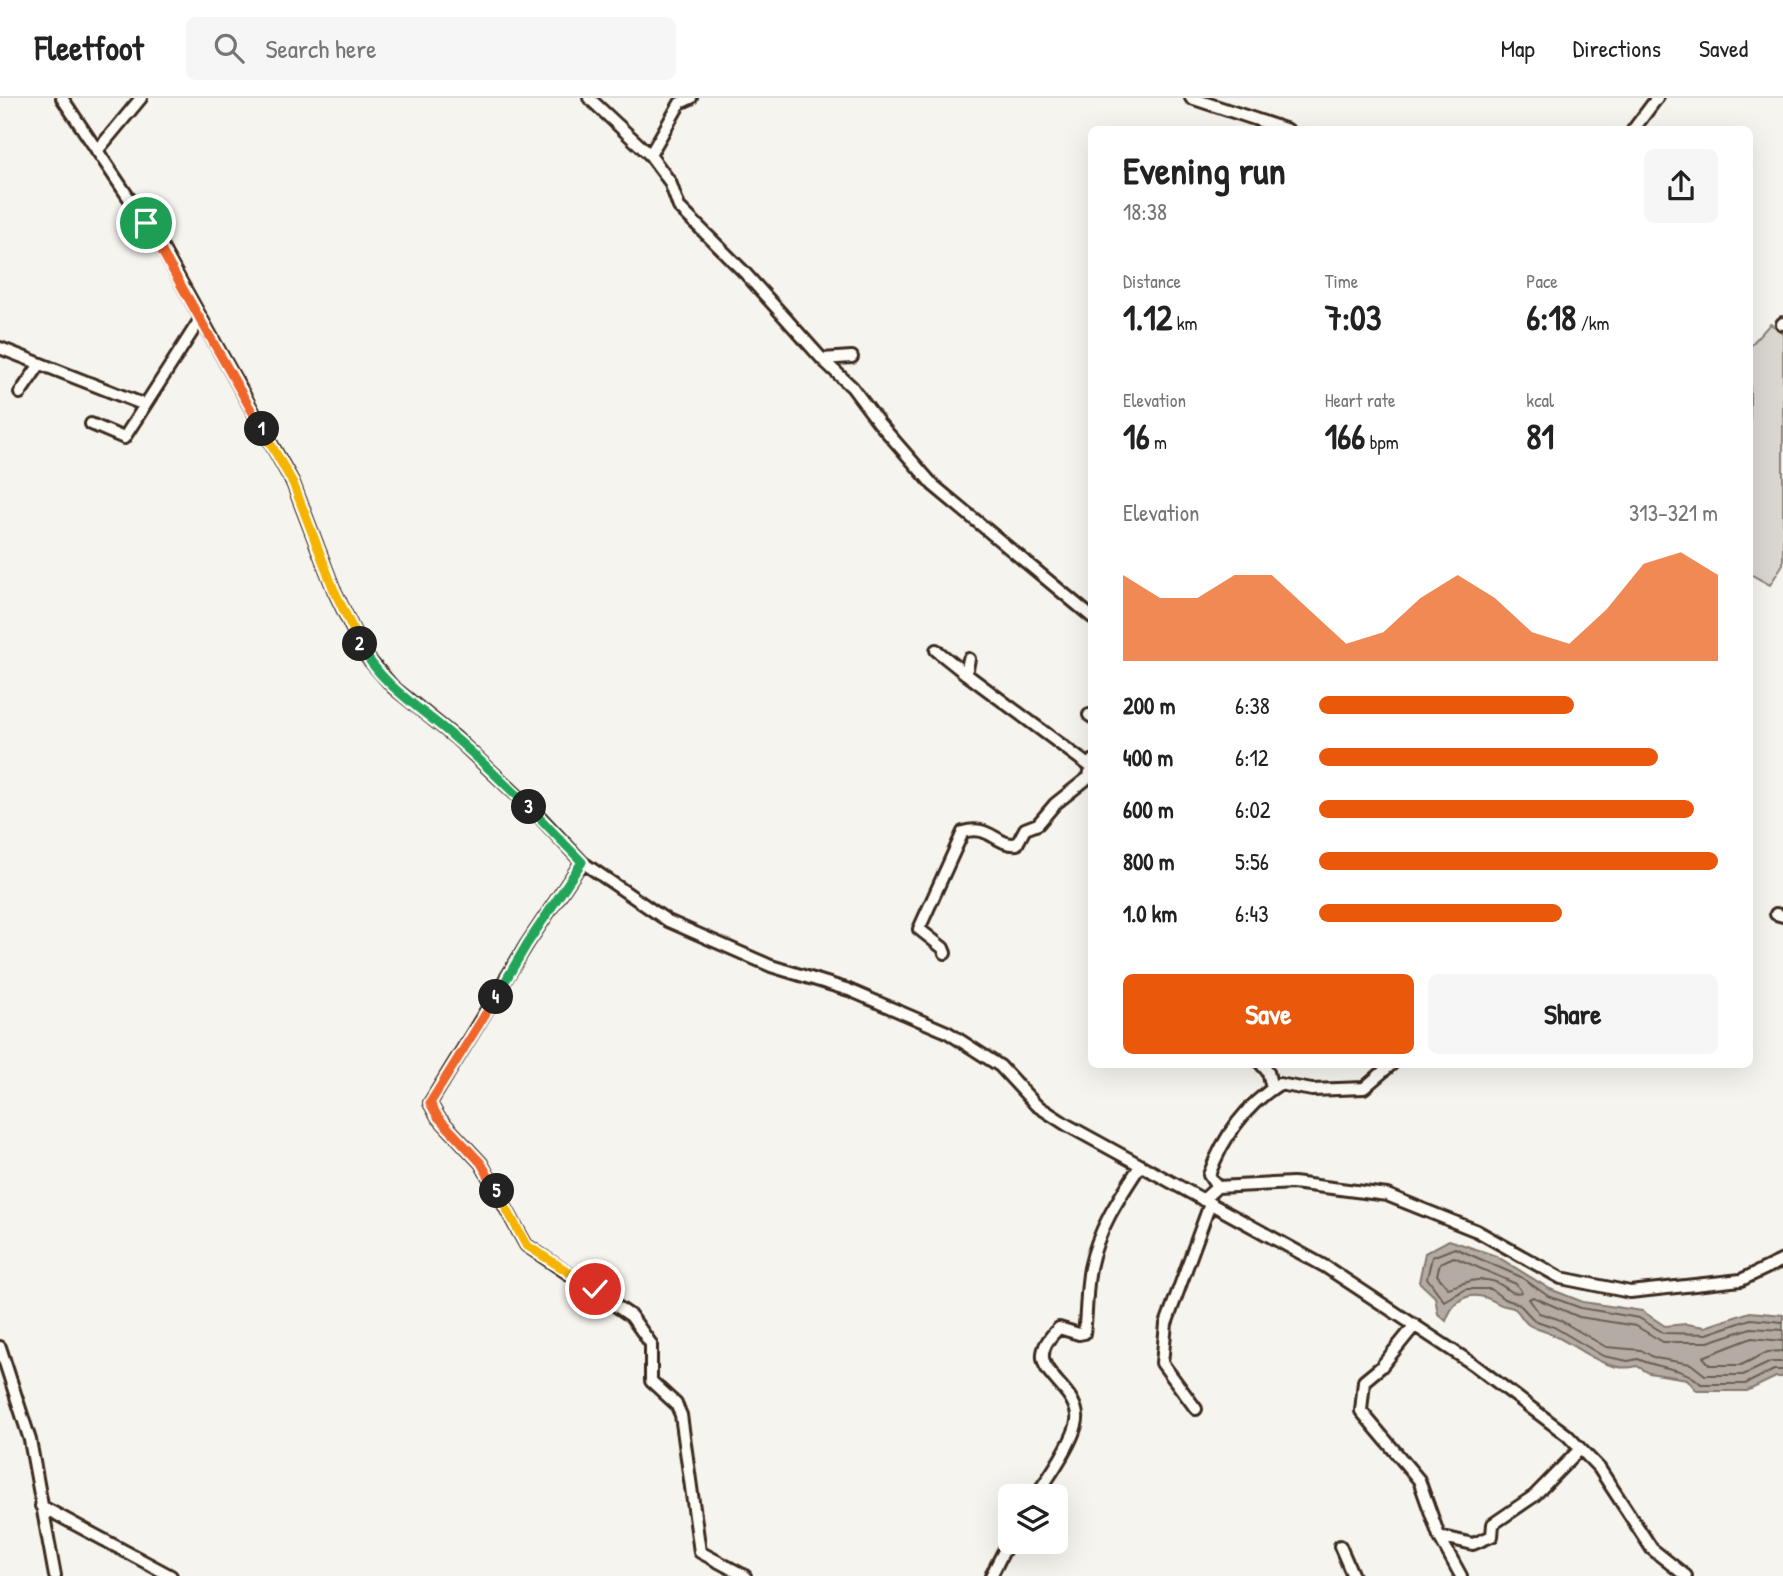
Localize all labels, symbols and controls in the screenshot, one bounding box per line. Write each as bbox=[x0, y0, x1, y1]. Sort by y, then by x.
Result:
search box bbox=[186, 17, 676, 80]
text: Fleetfoot bbox=[35, 26, 144, 70]
icon: search bbox=[210, 29, 248, 67]
text: Search here bbox=[266, 31, 377, 66]
text: Map bbox=[1501, 32, 1535, 64]
text: Directions bbox=[1573, 32, 1661, 64]
text: Saved bbox=[1699, 32, 1748, 64]
text: Evening run bbox=[1123, 144, 1286, 196]
button: share bbox=[1644, 149, 1718, 223]
pin bbox=[116, 193, 176, 253]
text: 18:38 bbox=[1123, 196, 1167, 227]
icon: arrive bbox=[127, 204, 165, 242]
text: Distance bbox=[1123, 268, 1181, 294]
text: Time bbox=[1325, 268, 1358, 294]
text: Pace bbox=[1526, 268, 1558, 294]
text: 1.12 bbox=[1123, 294, 1172, 341]
text: 7:03 bbox=[1325, 294, 1381, 341]
text: 6:18 bbox=[1526, 294, 1576, 341]
text: km bbox=[1172, 310, 1197, 336]
text: /km bbox=[1576, 310, 1610, 336]
text: Elevation bbox=[1123, 387, 1186, 413]
text: Heart rate bbox=[1325, 387, 1396, 413]
text: kcal bbox=[1526, 387, 1554, 413]
pin: 1 bbox=[244, 412, 280, 446]
text: 16 bbox=[1123, 413, 1150, 460]
text: 166 bbox=[1325, 413, 1365, 460]
text: 81 bbox=[1526, 413, 1554, 460]
text: 1 bbox=[258, 415, 265, 441]
text: m bbox=[1150, 429, 1167, 455]
text: bpm bbox=[1365, 429, 1399, 455]
text: Elevation bbox=[1123, 497, 1199, 528]
text: 313–321 m bbox=[1629, 497, 1718, 528]
pin: 2 bbox=[342, 626, 378, 662]
text: 2 bbox=[355, 630, 364, 656]
text: 200 m bbox=[1123, 690, 1175, 721]
text: 6:38 bbox=[1235, 690, 1270, 721]
text: 400 m bbox=[1123, 742, 1173, 773]
text: 6:12 bbox=[1235, 742, 1269, 773]
pin: 3 bbox=[512, 790, 546, 824]
text: 3 bbox=[524, 793, 533, 819]
text: 600 m bbox=[1123, 794, 1174, 825]
text: 6:02 bbox=[1235, 794, 1271, 825]
text: 800 m bbox=[1123, 846, 1175, 877]
text: 5:56 bbox=[1235, 846, 1269, 877]
text: 1.0 km bbox=[1123, 898, 1177, 929]
text: 6:43 bbox=[1235, 898, 1268, 929]
button: Save bbox=[1123, 974, 1414, 1054]
button: Share bbox=[1428, 974, 1718, 1054]
pin: 4 bbox=[478, 979, 514, 1014]
text: 4 bbox=[492, 983, 499, 1009]
pin: 5 bbox=[480, 1174, 514, 1208]
text: 5 bbox=[492, 1177, 501, 1203]
pin bbox=[565, 1259, 625, 1319]
icon: check bbox=[576, 1270, 614, 1308]
map controls bbox=[998, 1484, 1068, 1554]
button: layers bbox=[998, 1484, 1068, 1554]

